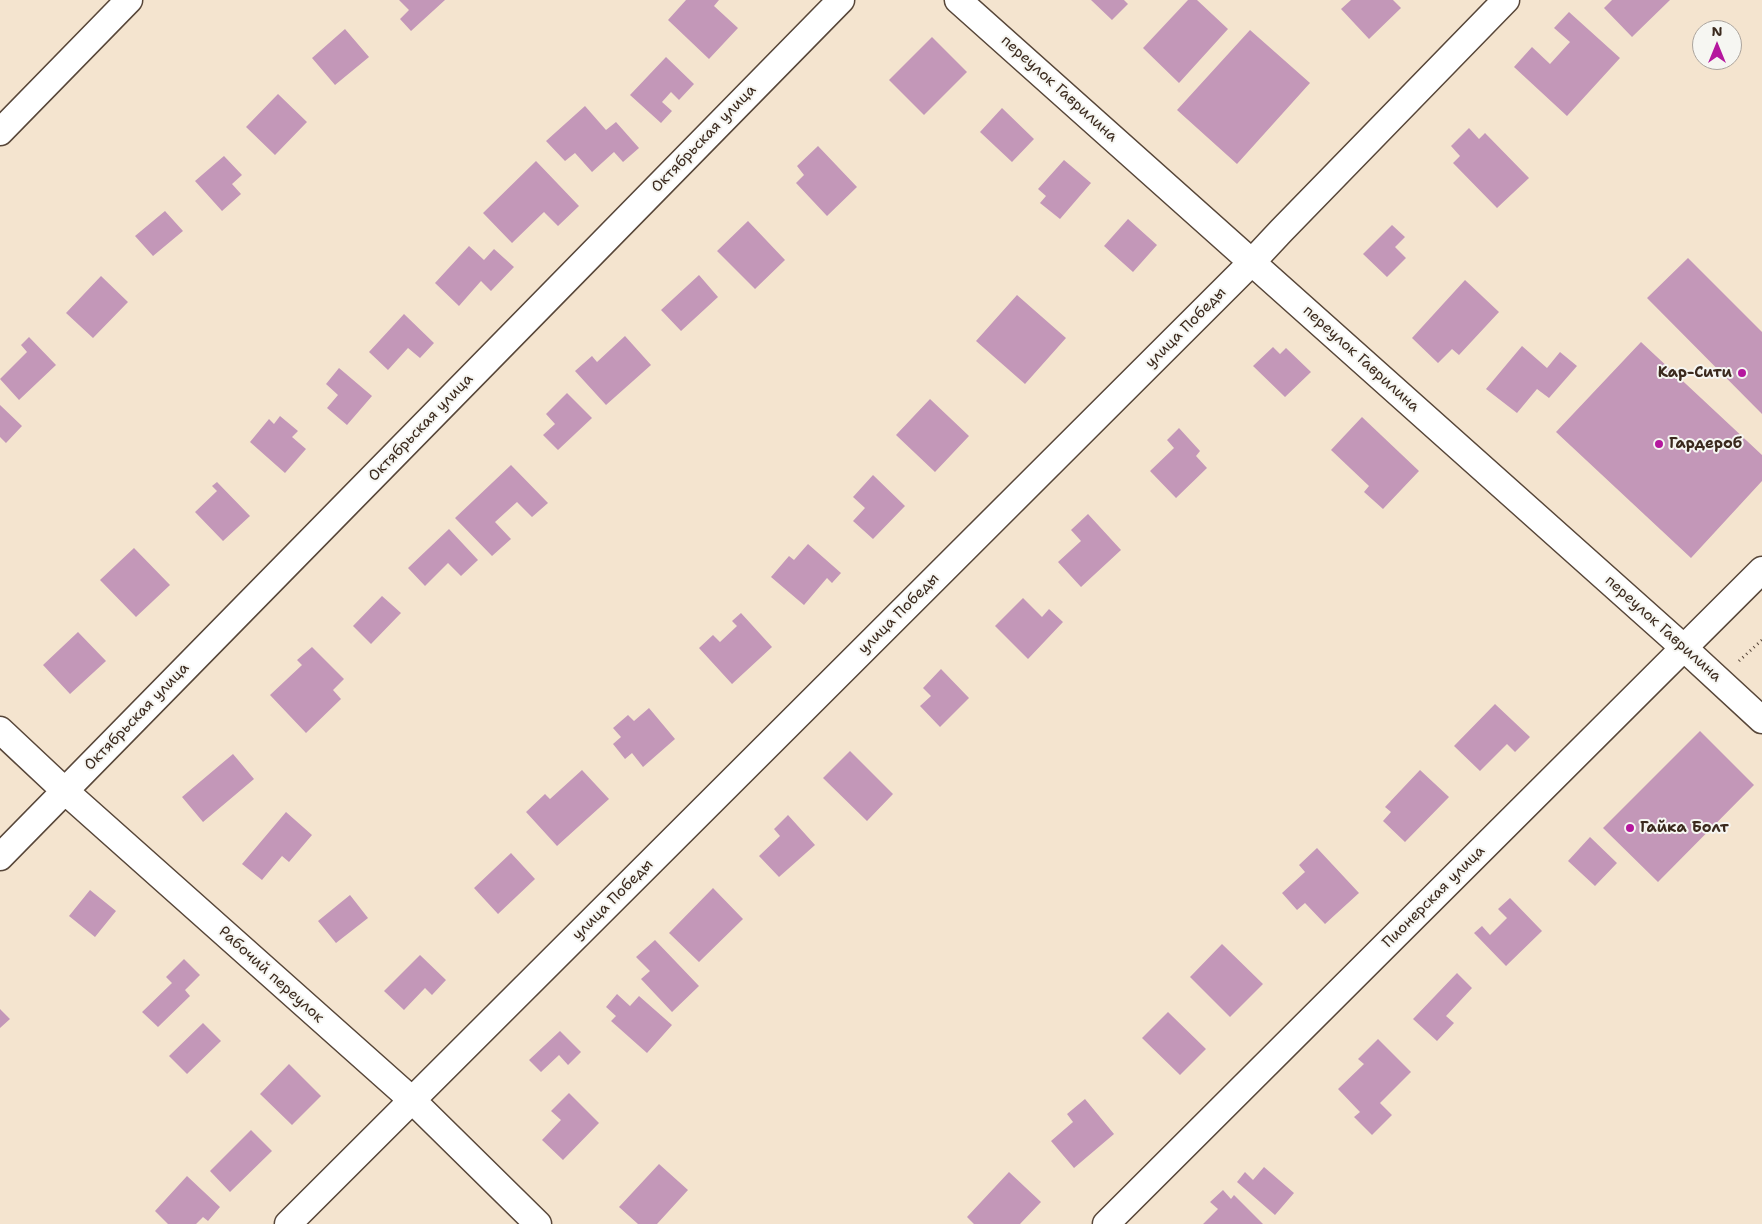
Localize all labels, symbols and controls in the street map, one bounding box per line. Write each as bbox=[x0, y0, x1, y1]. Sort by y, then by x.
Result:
north arrow bbox=[1692, 20, 1742, 70]
text: N bbox=[1711, 22, 1723, 40]
street label: переулок Гаврилина bbox=[997, 32, 1121, 146]
street label: Октябрьская улица bbox=[648, 81, 760, 197]
street label: улица Победы bbox=[1142, 284, 1230, 372]
street label: переулок Гаврилина bbox=[1299, 302, 1423, 416]
place label: Кар-Сити bbox=[1658, 364, 1732, 382]
marker: Кар-Сити bbox=[1736, 367, 1748, 379]
street label: Октябрьская улица bbox=[365, 370, 477, 486]
place label: Гардероб bbox=[1669, 435, 1742, 453]
marker: Гардероб bbox=[1653, 438, 1665, 450]
street label: улица Победы bbox=[855, 570, 943, 658]
street label: переулок Гаврилина bbox=[1601, 572, 1725, 686]
street label: Октябрьская улица bbox=[81, 659, 193, 775]
place label: Гайка Болт bbox=[1640, 819, 1729, 837]
marker: Гайка Болт bbox=[1624, 822, 1636, 834]
street label: Пионерская улица bbox=[1379, 842, 1489, 952]
street label: улица Победы bbox=[569, 856, 657, 944]
street label: Рабочий переулок bbox=[215, 923, 327, 1027]

